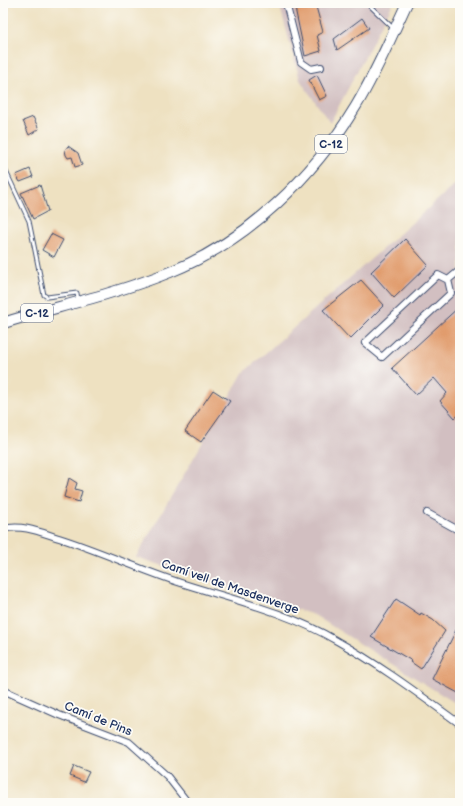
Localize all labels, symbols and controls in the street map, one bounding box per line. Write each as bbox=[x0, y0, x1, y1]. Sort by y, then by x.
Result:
road number: C-12 bbox=[315, 135, 347, 153]
road number: C-12 bbox=[21, 304, 53, 322]
street label: Camí vell de Masdenverge bbox=[159, 556, 301, 618]
street label: Camí de Pins bbox=[62, 699, 134, 739]

